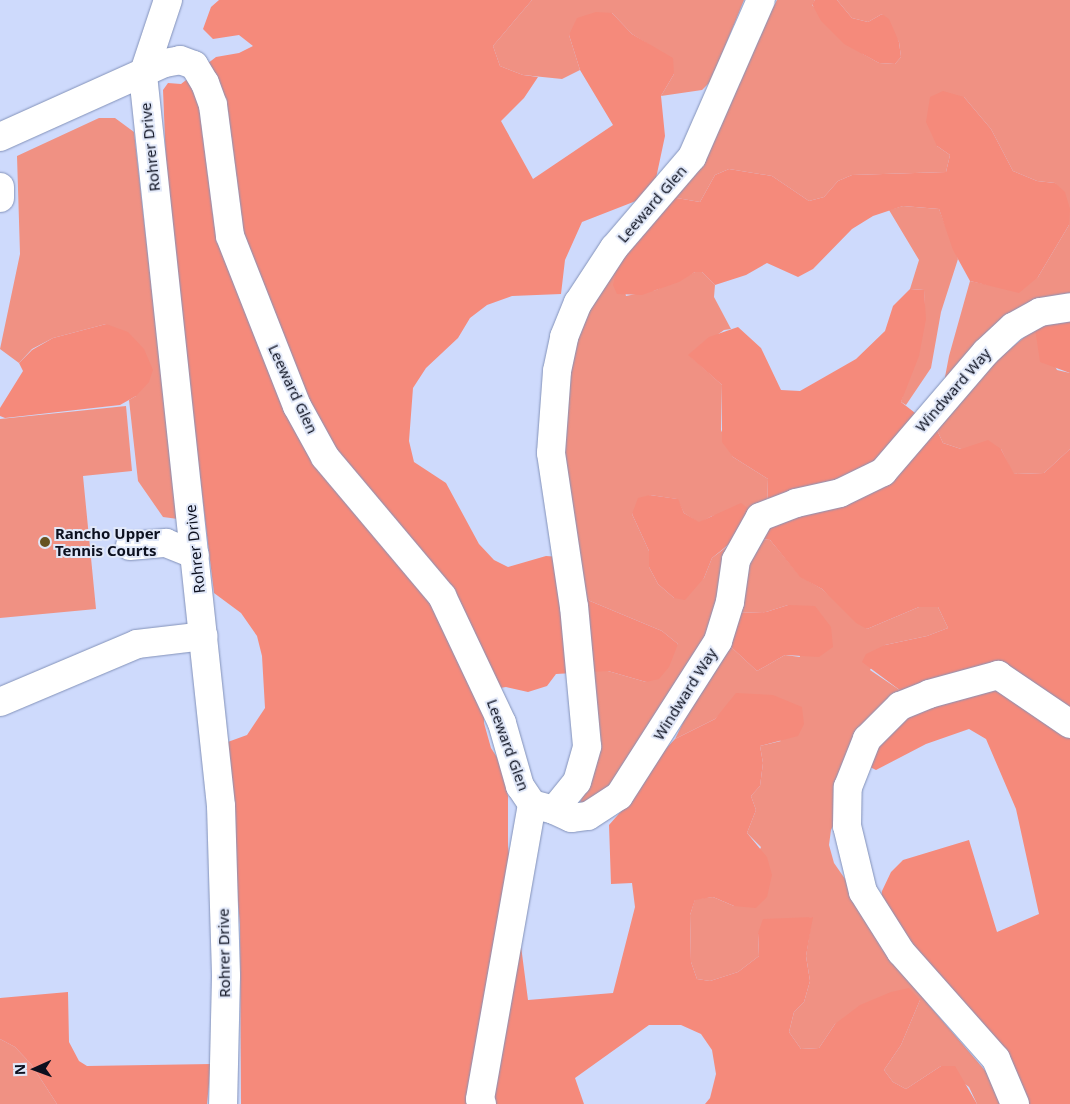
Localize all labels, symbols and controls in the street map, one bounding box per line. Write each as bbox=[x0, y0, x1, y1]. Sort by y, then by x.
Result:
street label: Rohrer Drive bbox=[136, 102, 164, 192]
street label: Leeward Glen bbox=[614, 162, 690, 246]
street label: Leeward Glen bbox=[265, 342, 321, 436]
street label: Windward Way bbox=[912, 344, 994, 436]
street label: Rohrer Drive bbox=[181, 504, 209, 594]
place label: Rancho Upper Tennis Courts bbox=[55, 524, 160, 559]
marker: Rancho Upper Tennis Courts bbox=[39, 536, 51, 548]
street label: Windward Way bbox=[649, 645, 721, 743]
street label: Leeward Glen bbox=[483, 697, 533, 793]
street label: Rohrer Drive bbox=[214, 908, 234, 998]
north arrow bbox=[10, 1044, 60, 1094]
text: N bbox=[10, 1064, 29, 1076]

